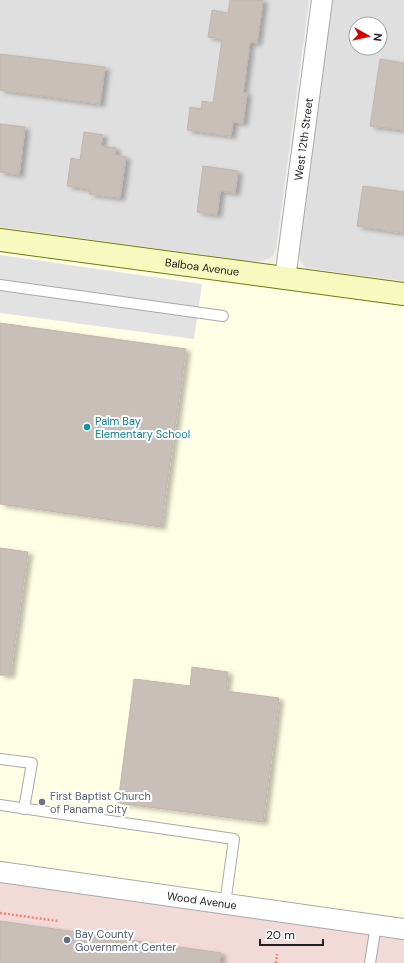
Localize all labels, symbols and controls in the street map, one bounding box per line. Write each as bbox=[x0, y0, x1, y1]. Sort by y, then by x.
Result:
north arrow bbox=[348, 16, 388, 56]
text: N bbox=[370, 32, 385, 42]
street label: West 12th Street bbox=[291, 97, 316, 182]
street label: Balboa Avenue bbox=[164, 255, 240, 279]
place label: Palm Bay Elementary School bbox=[95, 414, 190, 441]
marker: Palm Bay Elementary School bbox=[82, 422, 92, 432]
place label: First Baptist Church of Panama City bbox=[50, 789, 151, 816]
marker: First Baptist Church of Panama City bbox=[37, 797, 47, 807]
street label: Wood Avenue bbox=[166, 889, 238, 912]
scale bar bbox=[260, 921, 323, 947]
place label: Bay County Government Center bbox=[75, 927, 176, 954]
text: 20 m bbox=[266, 927, 295, 943]
marker: Bay County Government Center bbox=[62, 935, 72, 945]

